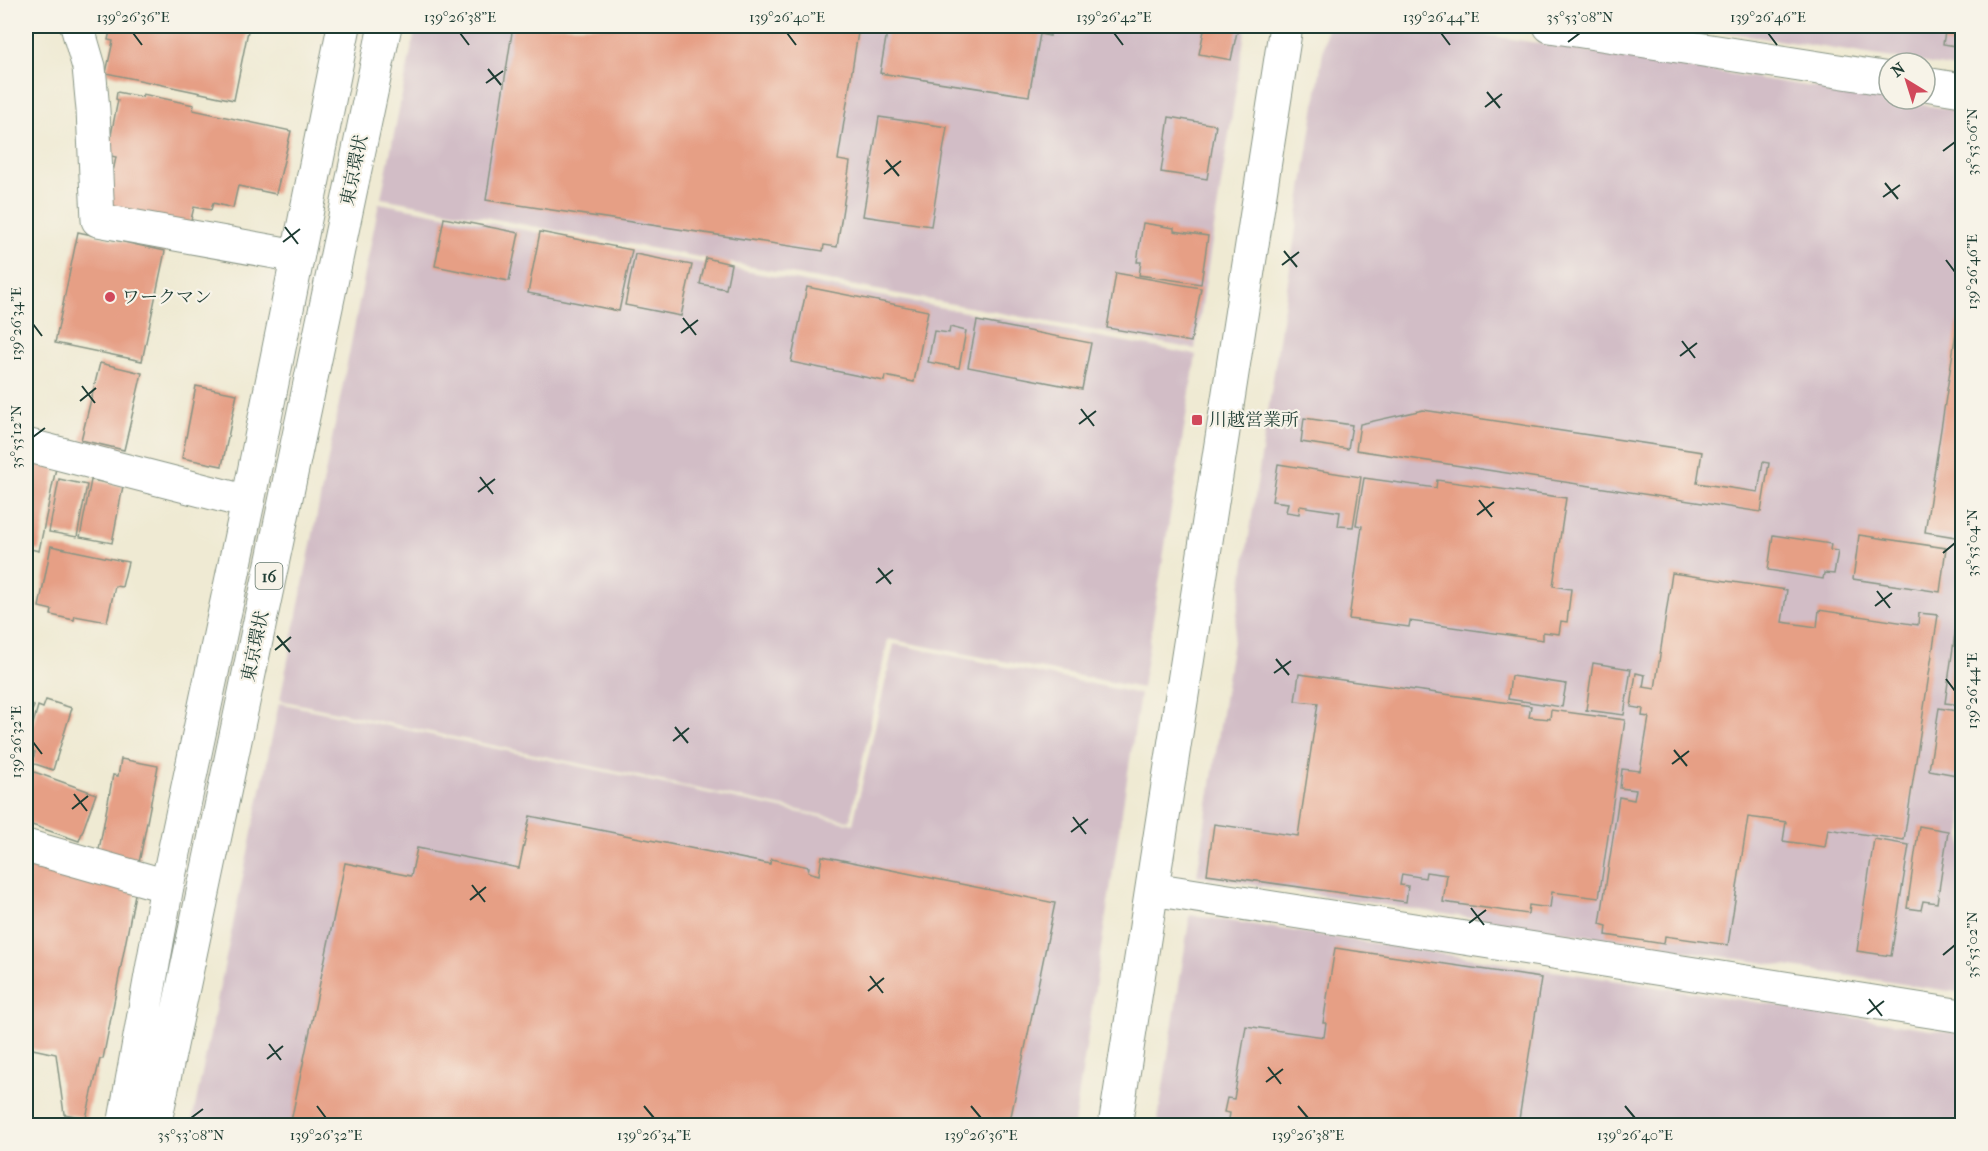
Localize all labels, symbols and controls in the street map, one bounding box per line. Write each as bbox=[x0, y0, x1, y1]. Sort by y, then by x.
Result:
text: 139°26'36"E bbox=[96, 8, 170, 26]
text: 139°26'38"E bbox=[424, 8, 496, 26]
text: 139°26'40"E bbox=[749, 8, 825, 26]
text: 139°26'42"E bbox=[1076, 8, 1152, 26]
text: 139°26'44"E bbox=[1403, 8, 1479, 26]
text: 35°53'08"N bbox=[1547, 8, 1614, 26]
text: 139°26'46"E bbox=[1730, 8, 1806, 26]
north arrow bbox=[1877, 51, 1937, 111]
text: N bbox=[1887, 58, 1909, 81]
text: 35°53'06"N bbox=[1963, 108, 1981, 176]
street label: 東京環状 bbox=[337, 133, 372, 208]
text: 139°26'46"E bbox=[1963, 234, 1981, 310]
text: 139°26'34"E bbox=[7, 287, 25, 361]
place label: ワークマン bbox=[122, 287, 212, 308]
marker: ワークマン bbox=[103, 290, 117, 304]
text: 35°53'12"N bbox=[7, 404, 25, 469]
place label: 川越営業所 bbox=[1209, 410, 1299, 431]
marker: 川越営業所 bbox=[1190, 413, 1204, 427]
text: 35°53'04"N bbox=[1963, 508, 1981, 577]
road number: 16 bbox=[256, 563, 282, 589]
street label: 東京環状 bbox=[238, 609, 273, 684]
text: 139°26'44"E bbox=[1963, 653, 1981, 729]
text: 139°26'32"E bbox=[7, 706, 25, 778]
text: 35°53'02"N bbox=[1963, 911, 1981, 979]
text: 35°53'08"N bbox=[158, 1126, 225, 1144]
text: 139°26'32"E bbox=[290, 1126, 362, 1144]
text: 139°26'34"E bbox=[617, 1126, 691, 1144]
text: 139°26'36"E bbox=[944, 1126, 1018, 1144]
text: 139°26'38"E bbox=[1272, 1126, 1344, 1144]
text: 139°26'40"E bbox=[1597, 1126, 1673, 1144]

